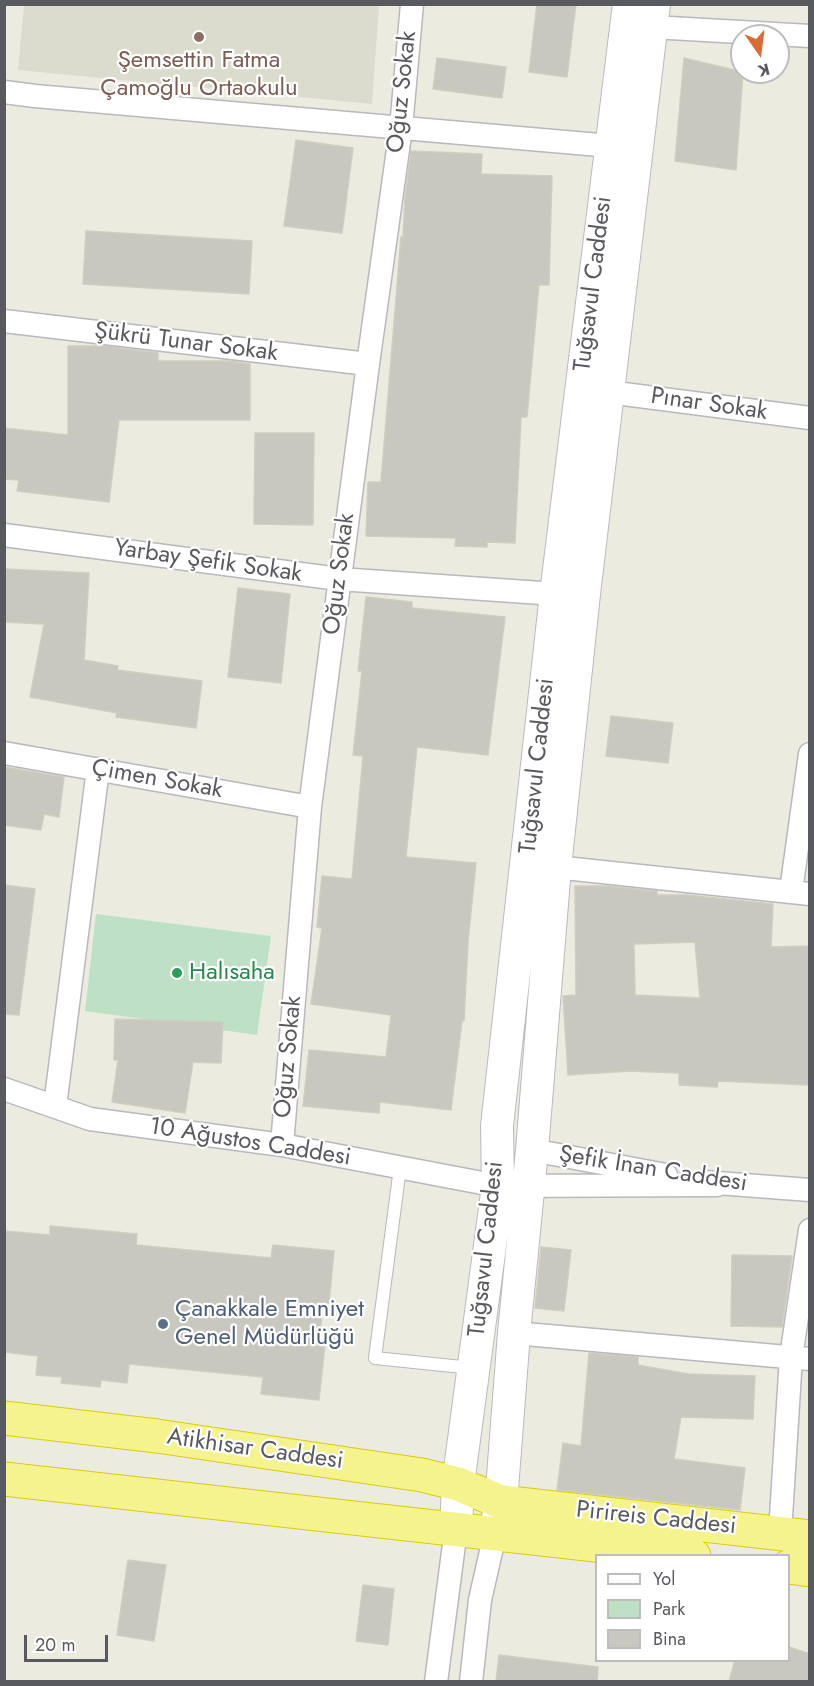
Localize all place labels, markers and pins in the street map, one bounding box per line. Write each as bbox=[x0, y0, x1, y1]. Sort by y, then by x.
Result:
marker: Şemsettin Fatma Çamoğlu Ortaokulu bbox=[192, 30, 206, 44]
place label: Şemsettin Fatma Çamoğlu Ortaokulu bbox=[100, 47, 298, 103]
place label: Halısaha bbox=[189, 959, 275, 987]
marker: Halısaha bbox=[170, 966, 184, 980]
place label: Çanakkale Emniyet Genel Müdürlüğü bbox=[175, 1296, 364, 1352]
marker: Çanakkale Emniyet Genel Müdürlüğü bbox=[156, 1317, 170, 1331]

